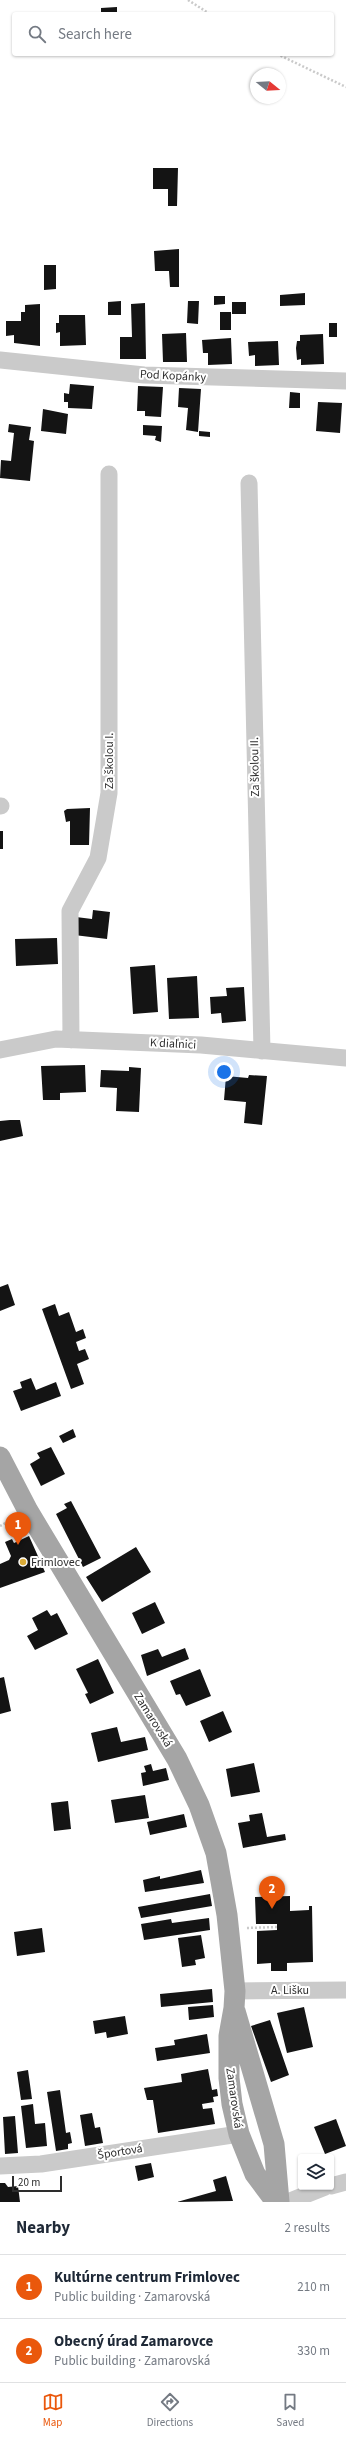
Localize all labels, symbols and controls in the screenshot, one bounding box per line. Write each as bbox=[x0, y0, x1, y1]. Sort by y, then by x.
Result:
search box bbox=[12, 12, 334, 56]
icon: search bbox=[26, 23, 48, 45]
text: Search here bbox=[58, 24, 132, 45]
north arrow bbox=[250, 68, 286, 104]
street label: Pod Kopánky bbox=[140, 366, 207, 386]
street label: Za školou I. bbox=[101, 733, 118, 789]
street label: Za školou II. bbox=[246, 737, 264, 797]
street label: K diaľnici bbox=[150, 1034, 197, 1054]
your location bbox=[214, 1062, 234, 1082]
pin: 1 bbox=[5, 1512, 31, 1545]
place label: Frimlovec bbox=[31, 1554, 81, 1571]
marker: Frimlovec bbox=[18, 1557, 28, 1567]
street label: Zamarovská bbox=[130, 1689, 176, 1751]
pin: 2 bbox=[259, 1876, 285, 1909]
street label: A. Lišku bbox=[271, 1982, 309, 1999]
street label: Zamarovská bbox=[221, 2066, 247, 2130]
street label: Športová bbox=[96, 2140, 144, 2164]
map controls bbox=[298, 2154, 334, 2190]
button: layers bbox=[298, 2154, 334, 2190]
scale bar bbox=[12, 2174, 62, 2193]
text: 20 m bbox=[18, 2175, 40, 2190]
text: Nearby bbox=[16, 2216, 70, 2240]
text: 2 results bbox=[285, 2219, 330, 2237]
text: Kultúrne centrum Frimlovec bbox=[54, 2267, 240, 2288]
text: 1 bbox=[26, 2278, 32, 2296]
text: 210 m bbox=[297, 2278, 330, 2296]
text: Public building · Zamarovská bbox=[54, 2288, 210, 2306]
text: Obecný úrad Zamarovce bbox=[54, 2331, 213, 2352]
text: 2 bbox=[26, 2342, 32, 2360]
text: 330 m bbox=[297, 2342, 330, 2360]
text: Public building · Zamarovská bbox=[54, 2352, 210, 2370]
tab: Map bbox=[42, 2391, 64, 2430]
tab: Directions bbox=[147, 2391, 193, 2430]
tab: Saved bbox=[276, 2391, 304, 2430]

